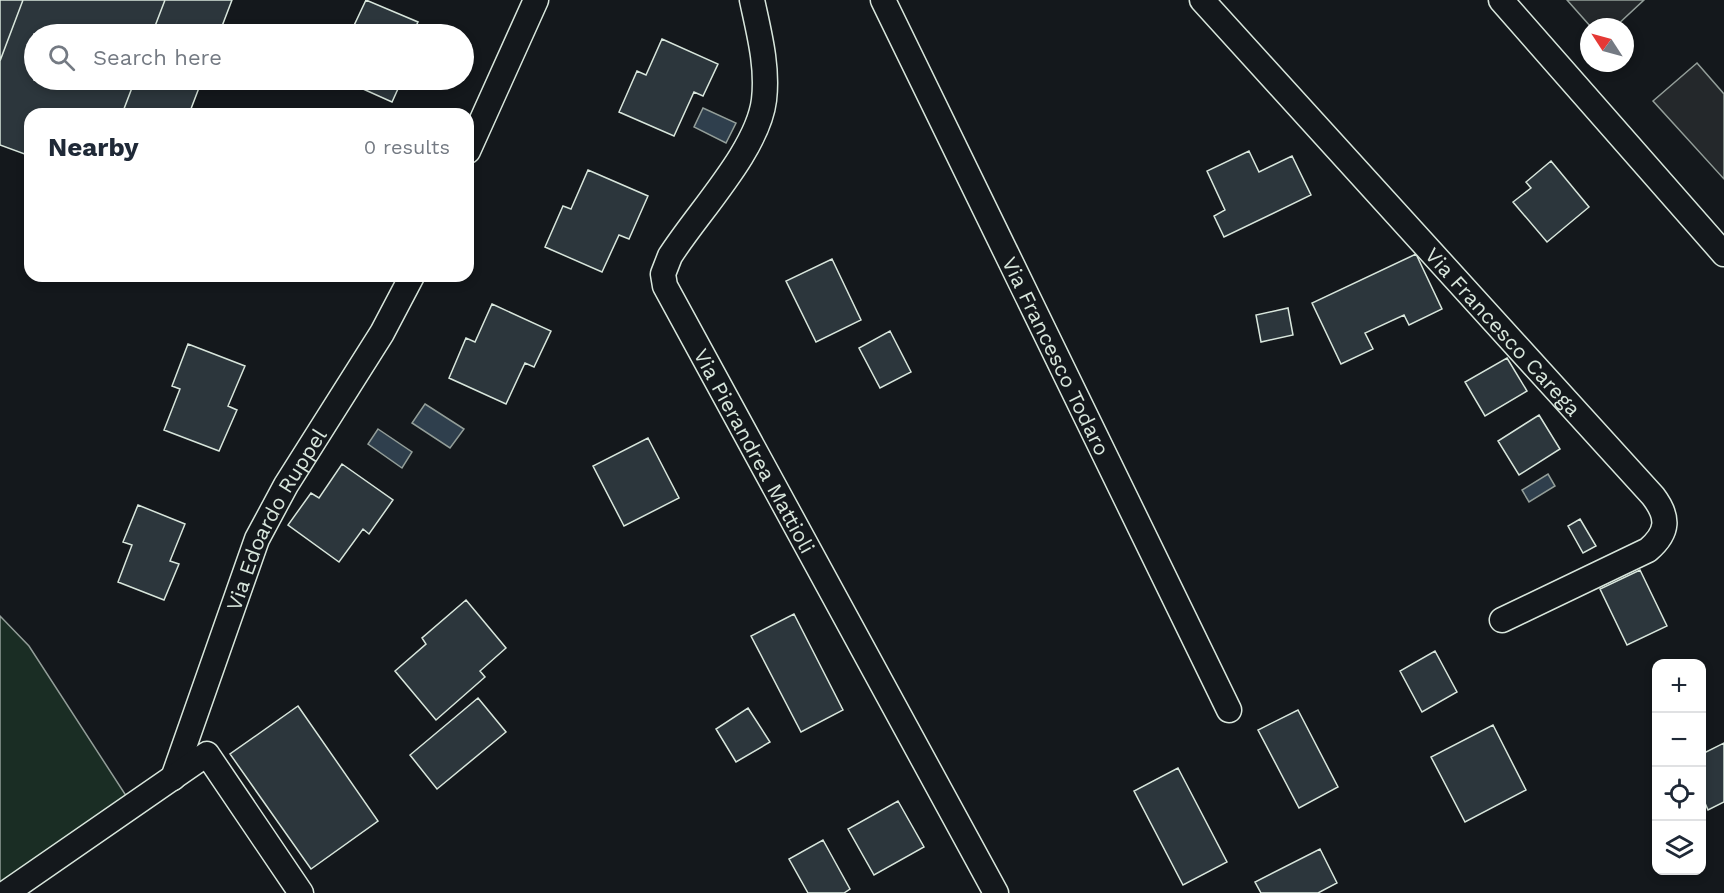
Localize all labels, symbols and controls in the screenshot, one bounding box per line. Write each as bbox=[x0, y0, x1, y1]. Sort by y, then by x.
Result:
north arrow bbox=[1580, 18, 1634, 72]
search box bbox=[24, 24, 474, 90]
icon: search bbox=[45, 41, 78, 74]
text: Search here bbox=[93, 45, 222, 70]
text: Nearby bbox=[48, 132, 139, 162]
text: 0 results bbox=[364, 135, 450, 159]
street label: Via Francesco Carega bbox=[1420, 242, 1586, 421]
street label: Via Francesco Todaro bbox=[998, 253, 1115, 459]
street label: Via Pierandrea Mattioli bbox=[689, 344, 821, 557]
street label: Via Edoardo Ruppel bbox=[220, 423, 332, 614]
map controls bbox=[1652, 659, 1706, 875]
button: + bbox=[1652, 659, 1706, 713]
button: − bbox=[1652, 713, 1706, 767]
button: locate bbox=[1652, 767, 1706, 821]
button: layers bbox=[1652, 821, 1706, 875]

